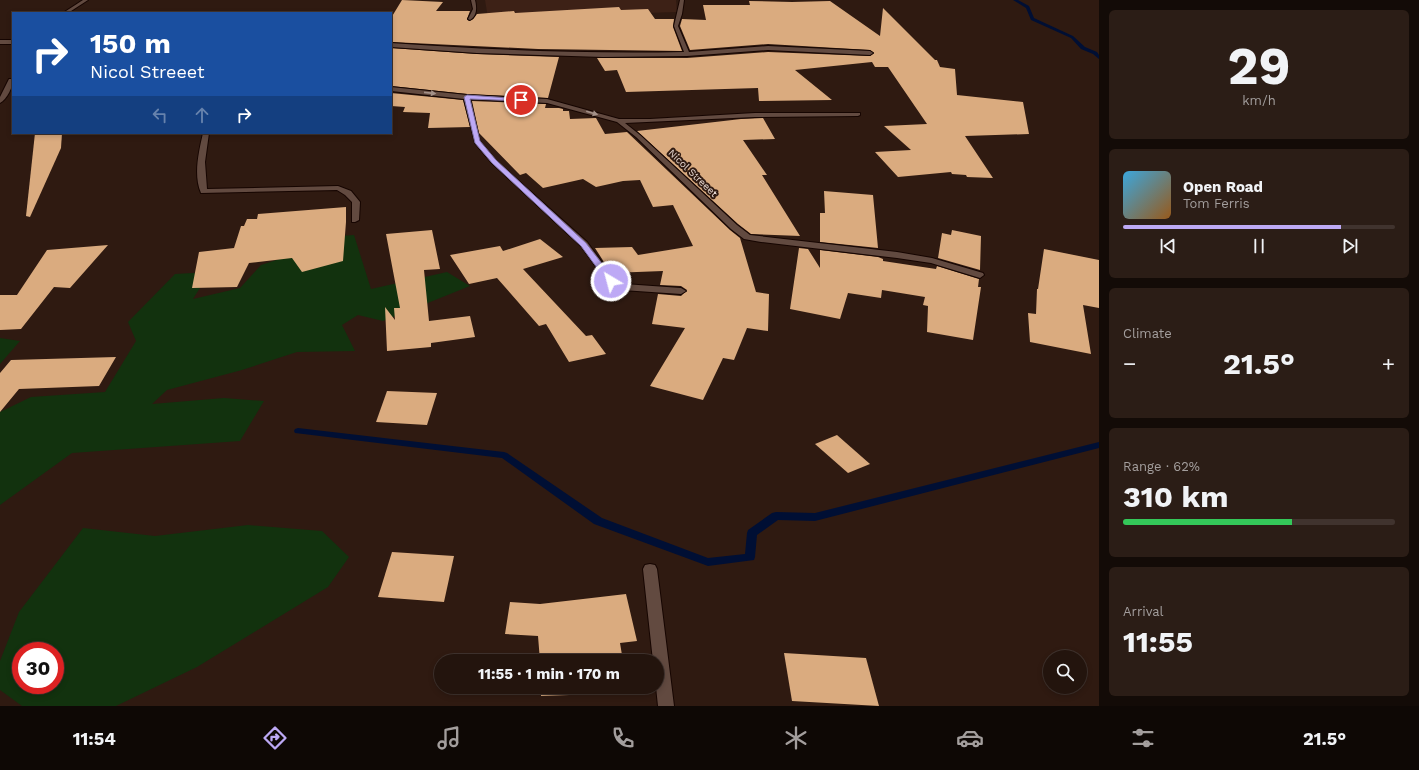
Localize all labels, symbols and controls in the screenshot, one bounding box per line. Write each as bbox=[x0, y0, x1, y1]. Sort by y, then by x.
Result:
text: 150 m bbox=[90, 27, 171, 60]
icon: right bbox=[24, 28, 76, 80]
text: 29 bbox=[1227, 36, 1291, 97]
text: Nicol Streeet bbox=[90, 61, 204, 82]
pin bbox=[504, 83, 538, 117]
icon: arrive bbox=[510, 89, 532, 111]
one-way arrow bbox=[424, 90, 436, 96]
text: km/h bbox=[1242, 93, 1276, 108]
icon: left bbox=[149, 104, 171, 126]
icon: ahead bbox=[191, 104, 213, 126]
icon: right bbox=[233, 104, 255, 126]
one-way arrow bbox=[586, 110, 598, 116]
street label: Nicol Streeet bbox=[666, 147, 720, 200]
text: Open Road bbox=[1183, 178, 1263, 196]
text: Tom Ferris bbox=[1183, 196, 1250, 211]
icon: previous bbox=[1157, 235, 1179, 257]
icon: pause bbox=[1248, 235, 1270, 257]
icon: next bbox=[1339, 235, 1361, 257]
position arrow bbox=[590, 260, 632, 302]
text: Climate bbox=[1123, 326, 1172, 341]
text: 21.5° bbox=[1223, 346, 1295, 381]
text: − bbox=[1123, 351, 1136, 376]
text: + bbox=[1382, 351, 1395, 376]
text: Range · 62% bbox=[1123, 459, 1200, 474]
text: 310 km bbox=[1123, 479, 1229, 514]
text: Arrival bbox=[1123, 604, 1164, 619]
text: 11:55 bbox=[1123, 624, 1193, 659]
speed limit sign: 30 bbox=[12, 642, 64, 694]
map controls bbox=[1043, 650, 1087, 694]
button: search bbox=[1043, 650, 1087, 694]
text: 11:55 · 1 min · 170 m bbox=[478, 665, 620, 683]
icon: directions bbox=[261, 724, 289, 752]
icon: music bbox=[435, 724, 463, 752]
icon: phone bbox=[609, 724, 637, 752]
icon: climate bbox=[782, 724, 810, 752]
icon: car bbox=[956, 724, 984, 752]
icon: filters bbox=[1129, 724, 1157, 752]
text: 11:54 bbox=[73, 728, 116, 749]
text: 21.5° bbox=[1303, 728, 1346, 749]

